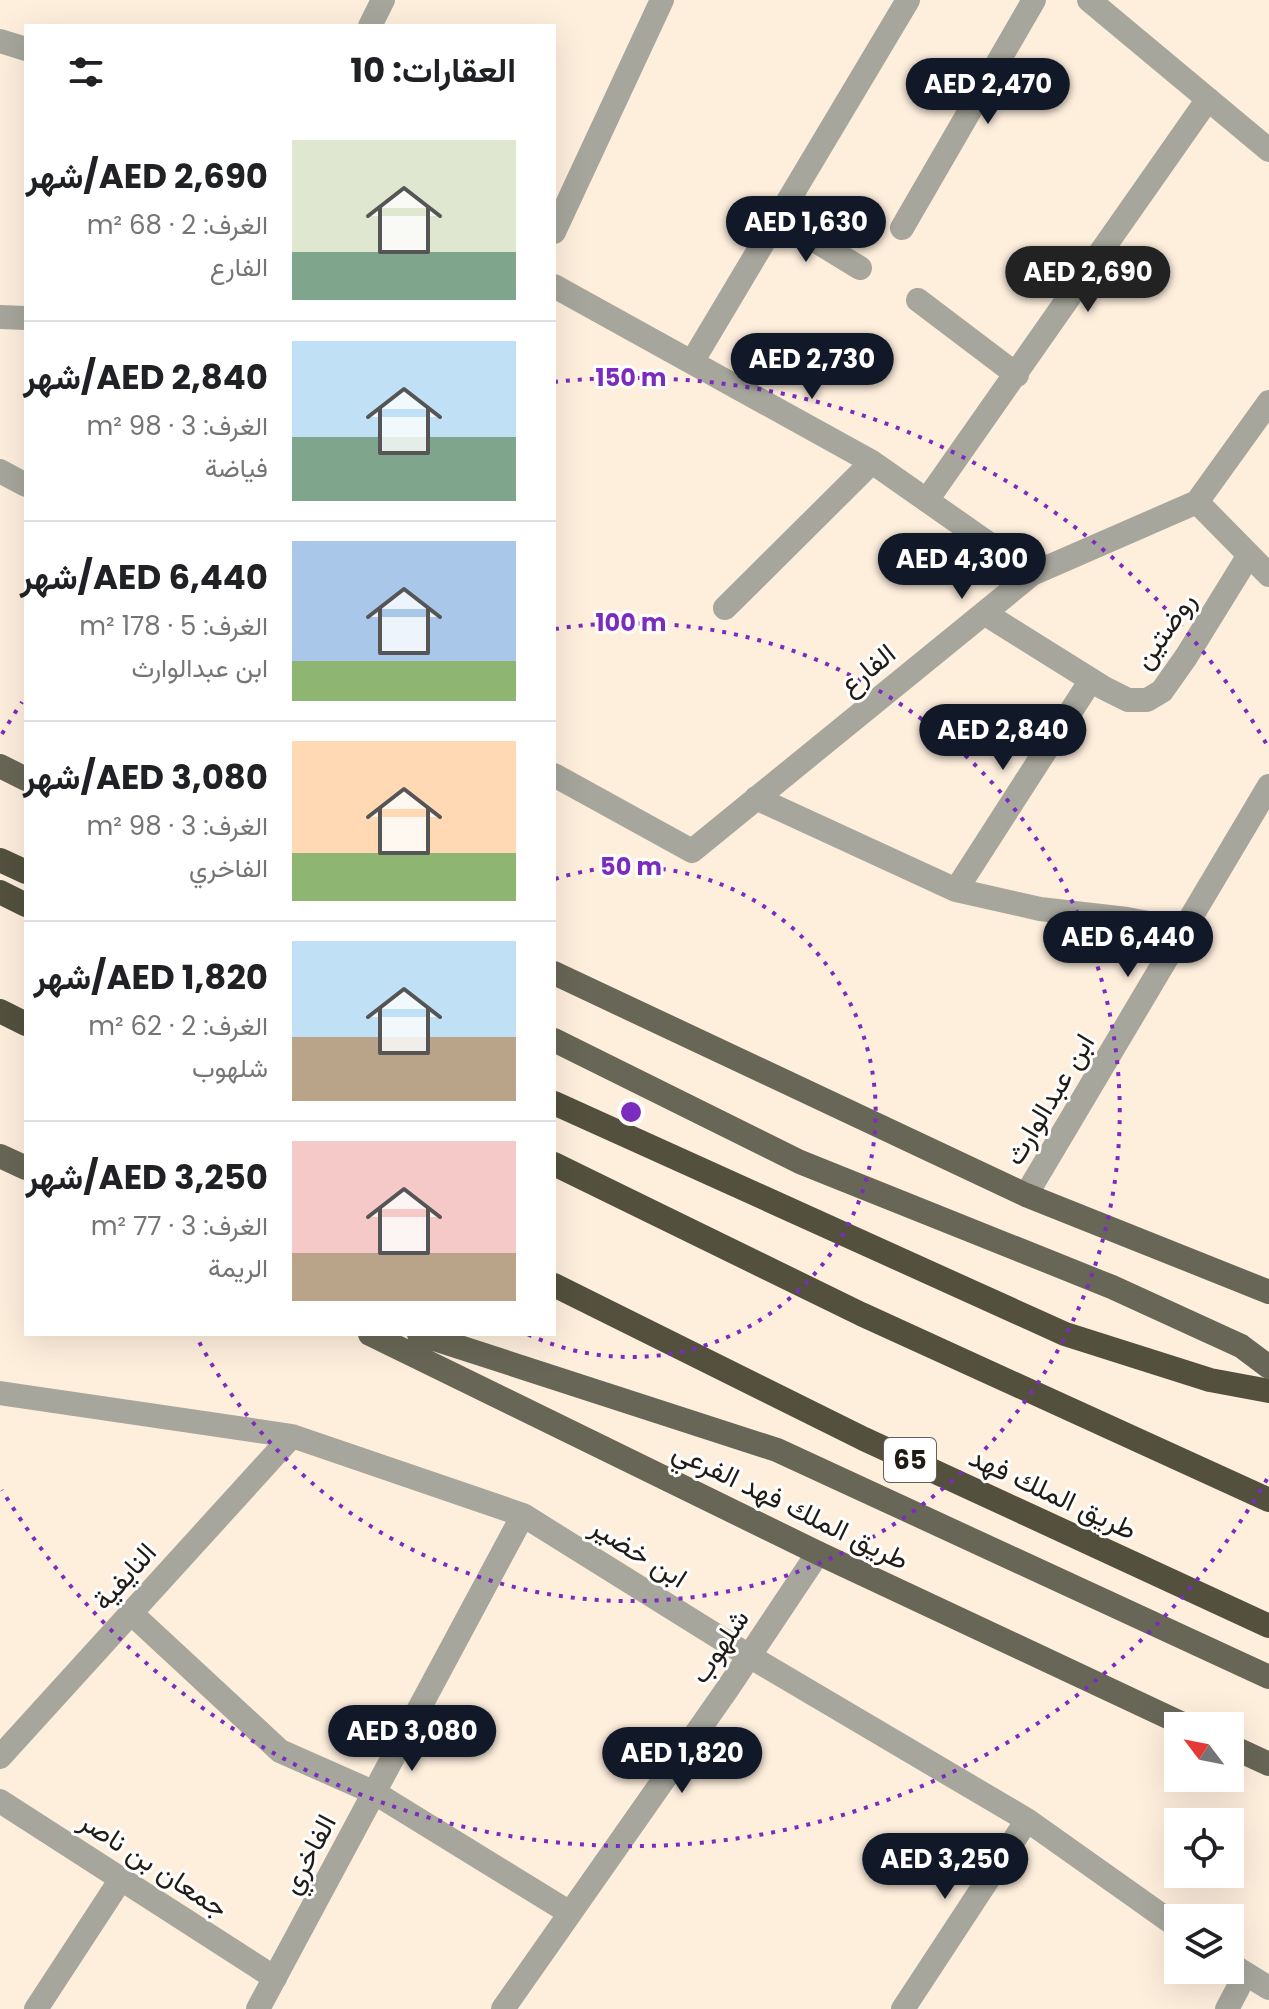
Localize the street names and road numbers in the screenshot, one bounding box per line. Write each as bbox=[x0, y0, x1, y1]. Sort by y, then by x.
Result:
street label: روضتين bbox=[1124, 584, 1205, 677]
street label: الفارع bbox=[831, 634, 904, 704]
street label: ابن عبدالوارث bbox=[995, 1026, 1104, 1172]
street label: طريق الملك فهد الفرعي bbox=[665, 1431, 915, 1582]
road number: 65 bbox=[884, 1438, 936, 1482]
street label: طريق الملك فهد bbox=[963, 1438, 1143, 1549]
street label: ابن خضير bbox=[582, 1507, 695, 1597]
street label: النايفية bbox=[84, 1534, 165, 1619]
street label: شلهوب bbox=[680, 1601, 758, 1691]
street label: جمعان بن ناصر bbox=[71, 1801, 236, 1927]
street label: الفاخري bbox=[271, 1807, 348, 1902]

